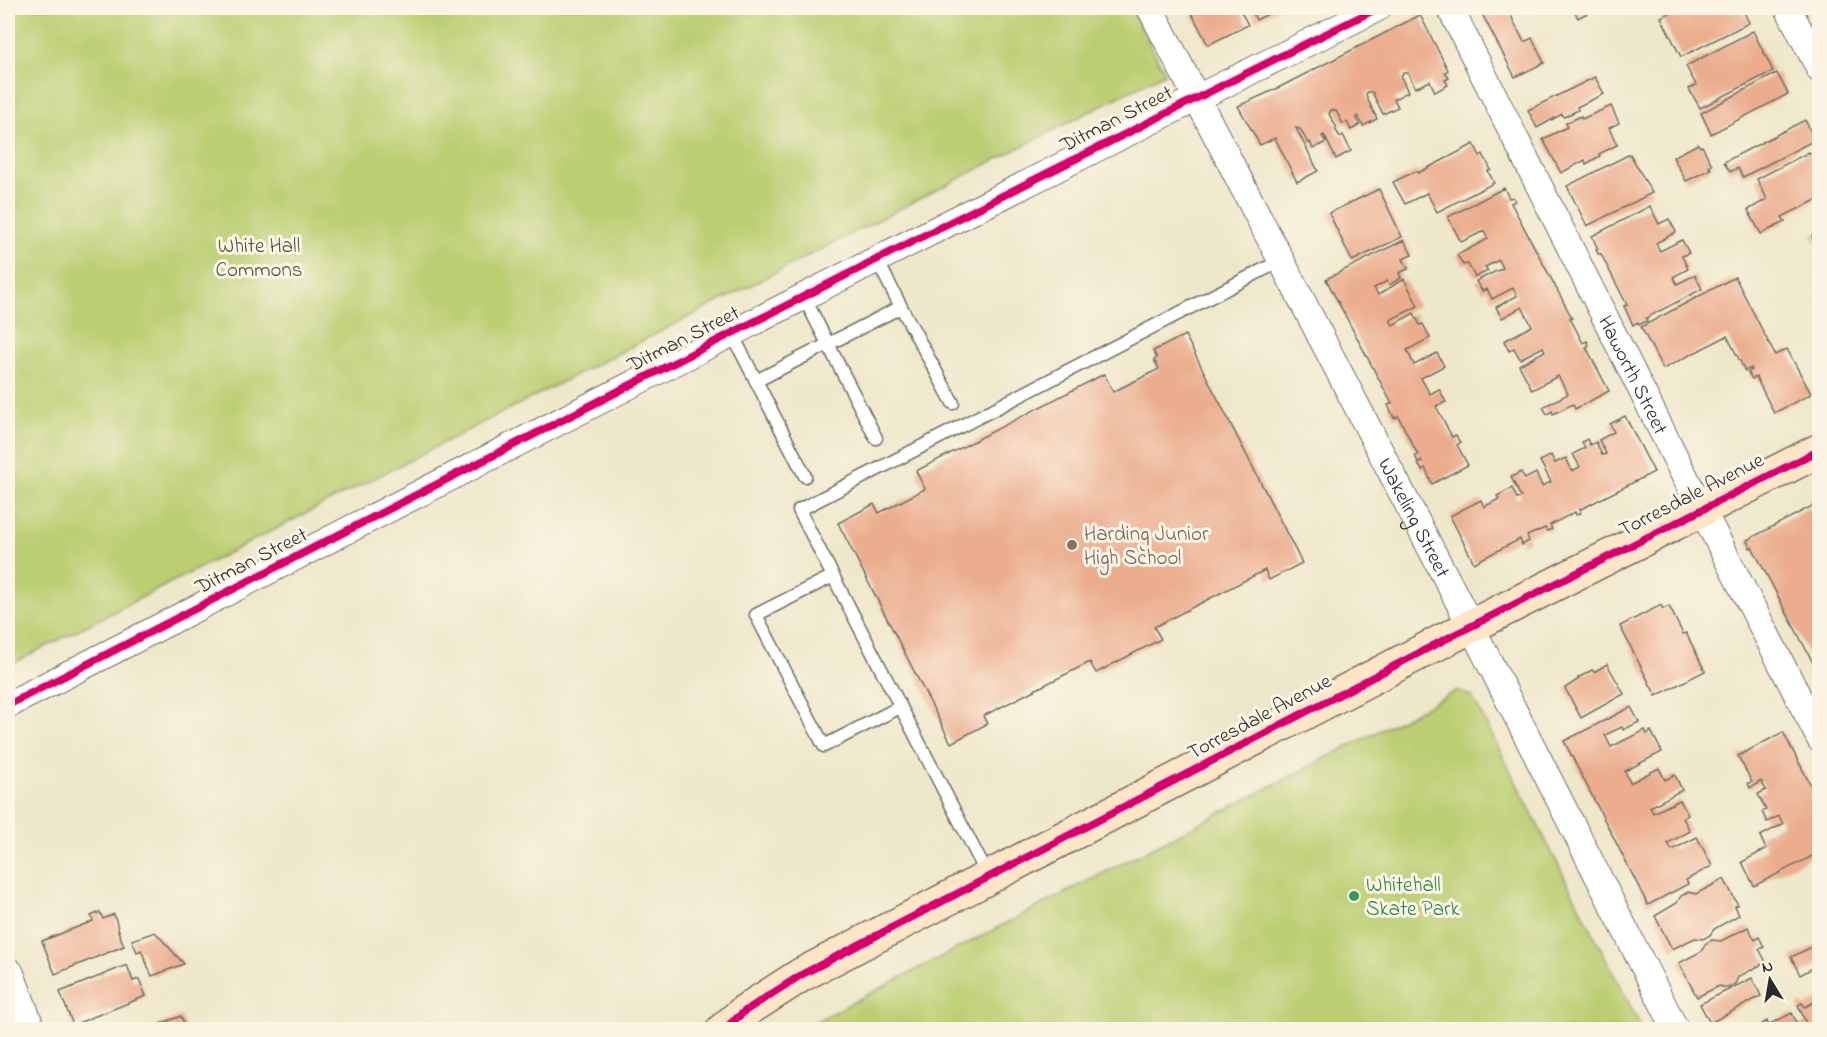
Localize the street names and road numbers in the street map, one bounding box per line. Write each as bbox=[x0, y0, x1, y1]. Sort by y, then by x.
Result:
street label: Ditman Street bbox=[1055, 79, 1178, 161]
street label: Ditman Street bbox=[622, 299, 745, 381]
street label: Haworth Street bbox=[1589, 311, 1674, 440]
street label: Torresdale Avenue bbox=[1614, 446, 1770, 545]
street label: Wakeling Street bbox=[1369, 453, 1456, 584]
street label: Ditman Street bbox=[190, 521, 313, 603]
street label: Torresdale Avenue bbox=[1183, 667, 1338, 768]

